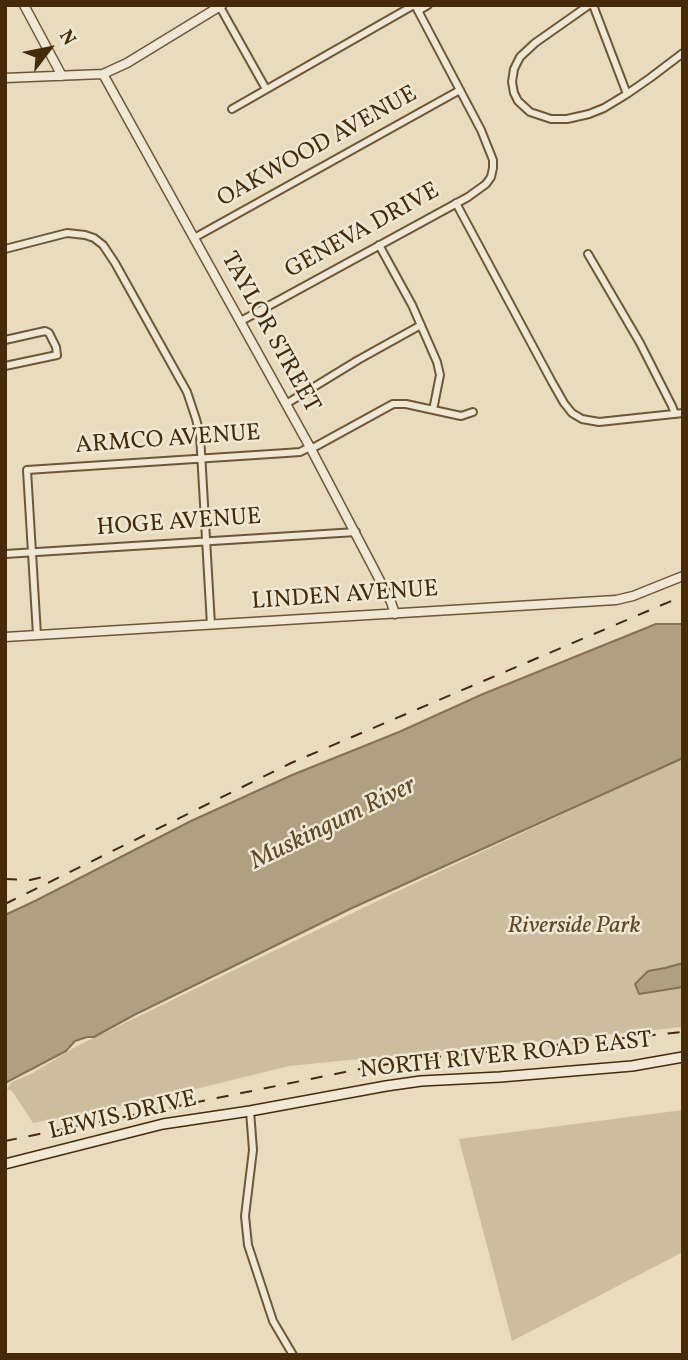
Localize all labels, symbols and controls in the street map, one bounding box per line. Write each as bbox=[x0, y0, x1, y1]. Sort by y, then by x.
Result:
north arrow bbox=[14, 14, 84, 84]
text: N bbox=[52, 25, 81, 51]
street label: OAKWOOD AVENUE bbox=[213, 81, 423, 215]
street label: GENEVA DRIVE bbox=[281, 178, 445, 286]
street label: TAYLOR STREET bbox=[213, 248, 325, 418]
street label: ARMCO AVENUE bbox=[74, 420, 262, 462]
street label: HOGE AVENUE bbox=[96, 504, 262, 544]
street label: LINDEN AVENUE bbox=[251, 576, 439, 618]
water label: Muskingum River bbox=[246, 771, 422, 879]
park label: Riverside Park bbox=[507, 914, 641, 942]
street label: NORTH RIVER ROAD EAST bbox=[359, 1027, 653, 1087]
street label: LEWIS DRIVE bbox=[46, 1086, 200, 1148]

